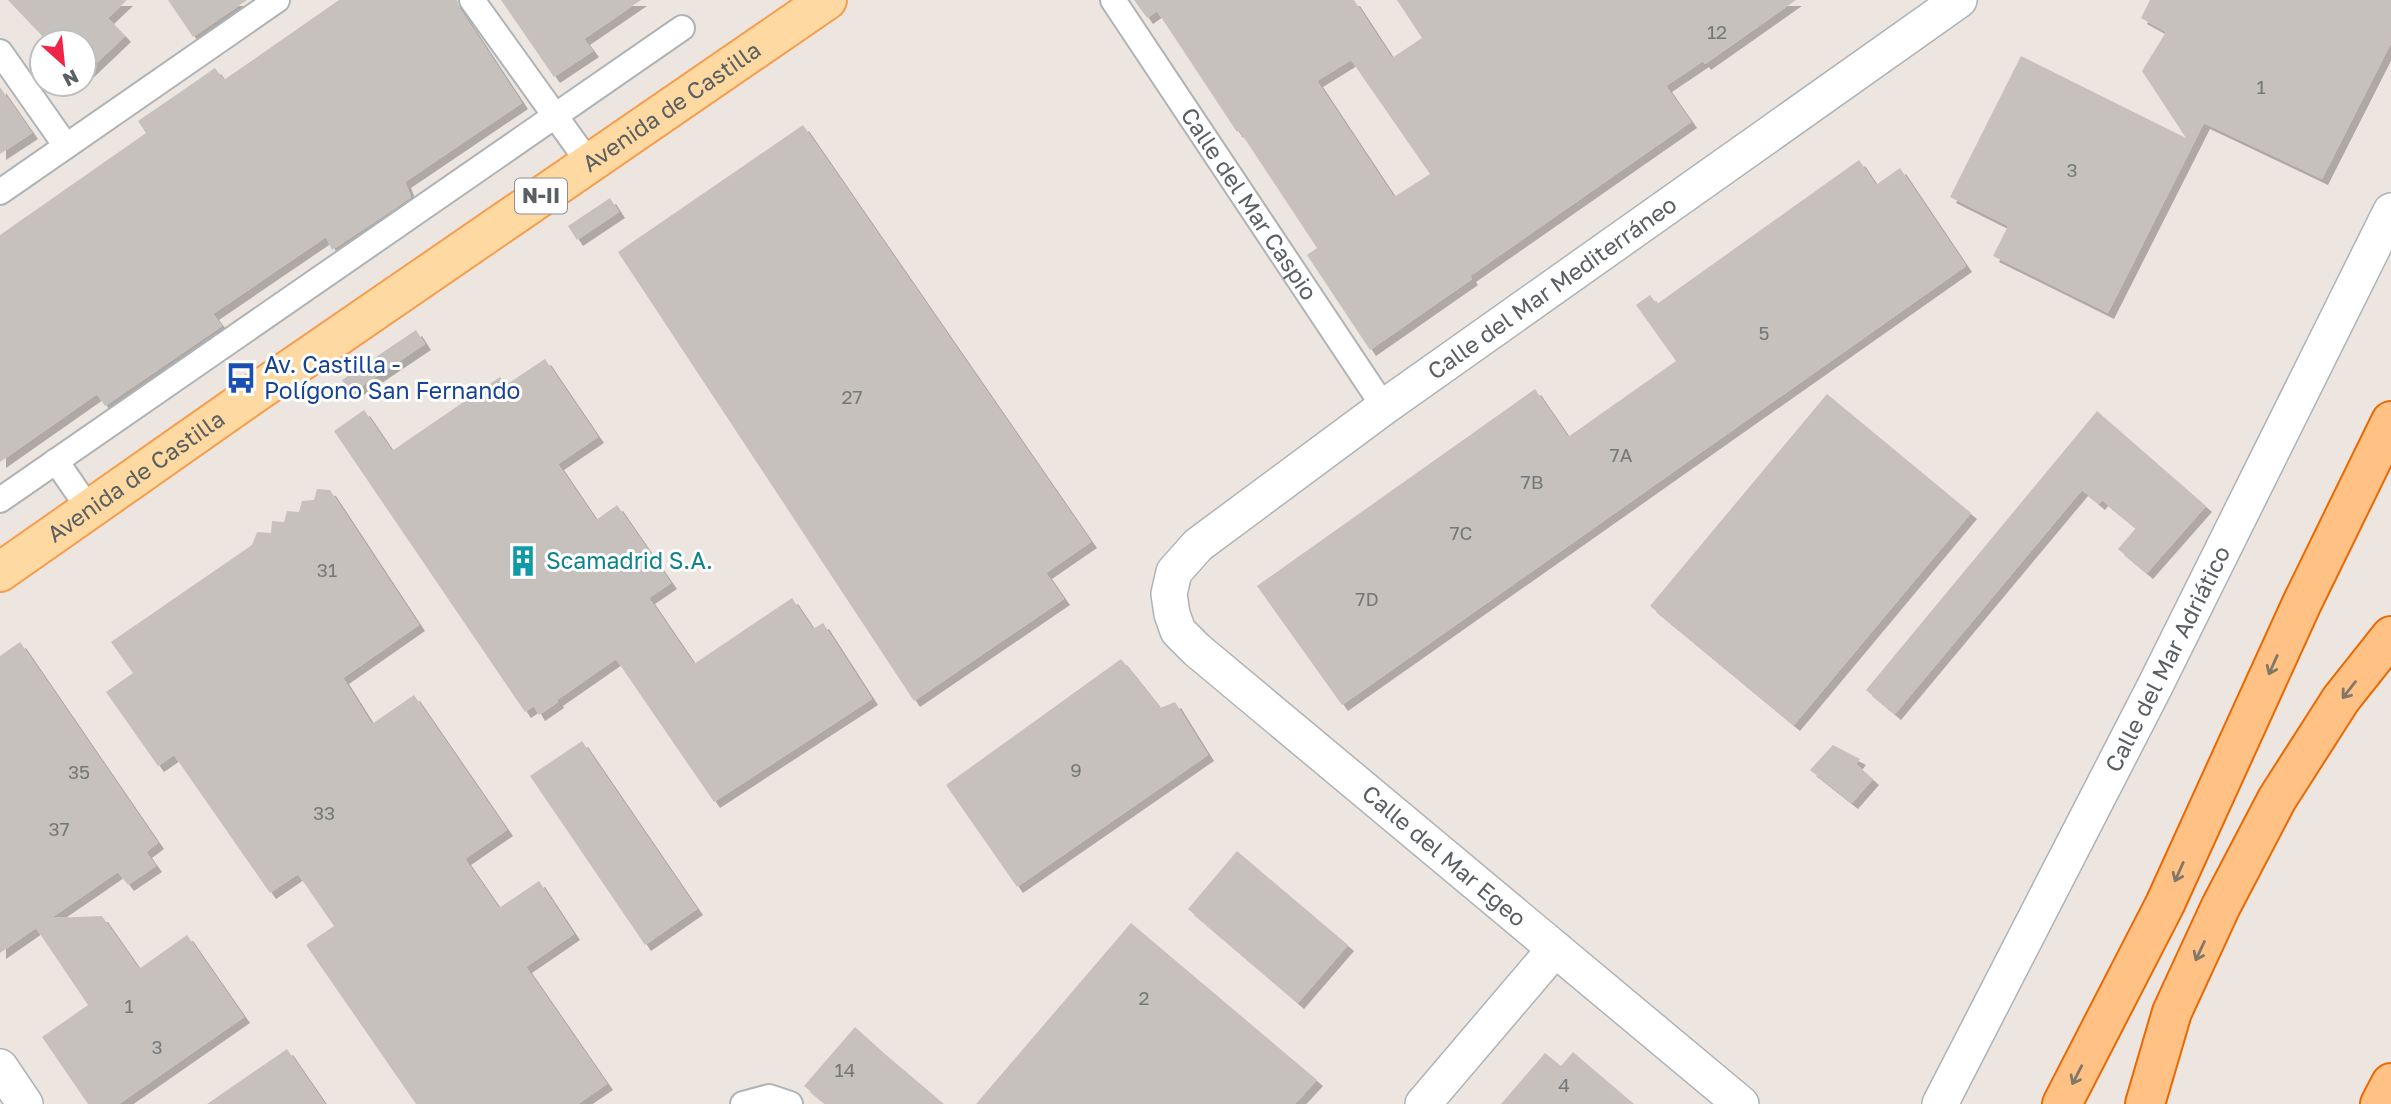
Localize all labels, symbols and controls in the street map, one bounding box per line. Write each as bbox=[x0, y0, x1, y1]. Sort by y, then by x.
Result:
house number: 12 bbox=[1707, 20, 1727, 43]
north arrow bbox=[28, 28, 98, 98]
street label: Avenida de Castilla bbox=[576, 35, 766, 177]
text: N bbox=[59, 65, 83, 92]
house number: 1 bbox=[2256, 75, 2266, 98]
street label: Calle del Mar Caspio bbox=[1176, 102, 1324, 305]
house number: 3 bbox=[2066, 158, 2078, 181]
road number: N-II bbox=[515, 178, 567, 214]
street label: Calle del Mar Mediterráneo bbox=[1422, 190, 1681, 385]
house number: 5 bbox=[1758, 321, 1770, 344]
place label: Av. Castilla - Polígono San Fernando bbox=[264, 350, 520, 404]
bus stop icon: Av. Castilla - Polígono San Fernando bbox=[224, 361, 258, 395]
house number: 27 bbox=[841, 385, 863, 408]
street label: Avenida de Castilla bbox=[41, 404, 229, 548]
house number: 7A bbox=[1610, 443, 1633, 466]
house number: 7B bbox=[1521, 470, 1543, 493]
house number: 7C bbox=[1450, 521, 1473, 544]
street label: Calle del Mar Adriático bbox=[2098, 541, 2235, 776]
building icon: Scamadrid S.A. bbox=[506, 544, 540, 578]
place label: Scamadrid S.A. bbox=[546, 546, 713, 574]
house number: 31 bbox=[317, 558, 337, 581]
house number: 7D bbox=[1355, 587, 1379, 610]
one-way arrow bbox=[2266, 654, 2279, 675]
one-way arrow bbox=[2341, 680, 2356, 698]
house number: 9 bbox=[1070, 758, 1082, 781]
house number: 35 bbox=[68, 760, 90, 783]
street label: Calle del Mar Egeo bbox=[1357, 778, 1532, 932]
house number: 33 bbox=[313, 801, 335, 824]
house number: 37 bbox=[48, 817, 70, 840]
one-way arrow bbox=[2172, 861, 2185, 882]
one-way arrow bbox=[2193, 940, 2206, 961]
house number: 2 bbox=[1138, 986, 1150, 1009]
house number: 1 bbox=[124, 994, 134, 1017]
house number: 3 bbox=[151, 1035, 163, 1058]
house number: 14 bbox=[835, 1058, 855, 1081]
one-way arrow bbox=[2069, 1065, 2083, 1085]
house number: 4 bbox=[1558, 1073, 1570, 1096]

